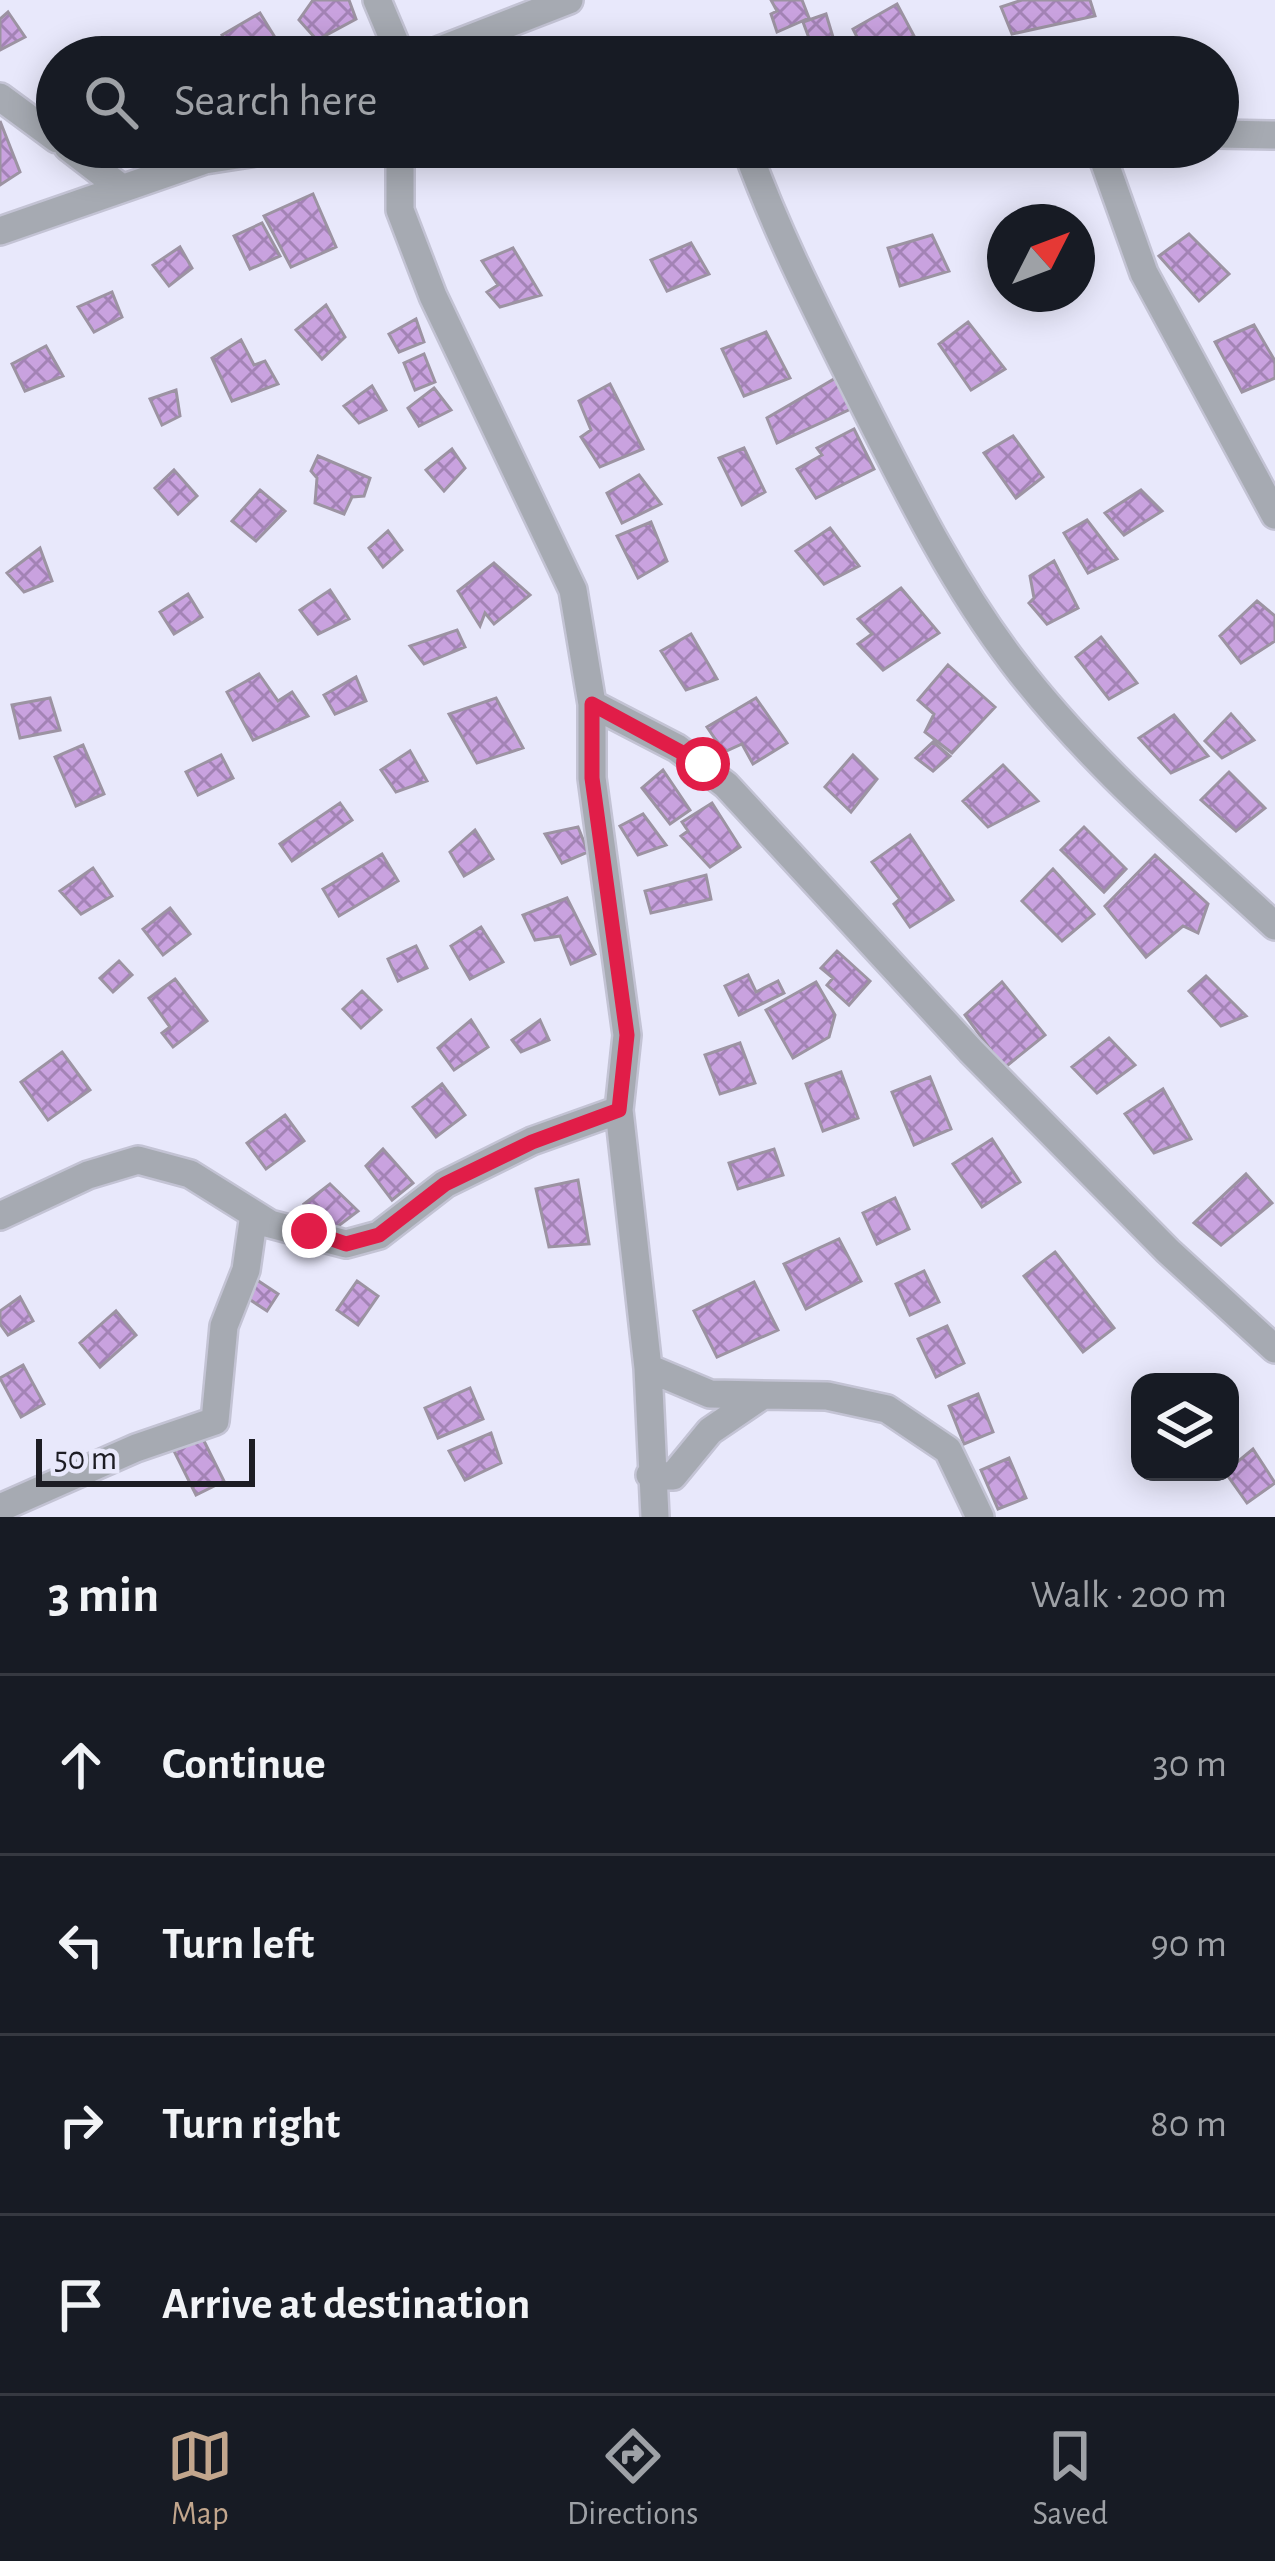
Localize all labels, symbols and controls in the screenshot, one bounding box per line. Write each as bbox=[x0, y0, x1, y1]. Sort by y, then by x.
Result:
search box bbox=[36, 36, 1239, 168]
icon: search bbox=[78, 69, 144, 135]
text: Search here bbox=[174, 79, 377, 124]
north arrow bbox=[987, 204, 1095, 312]
route start bbox=[676, 737, 730, 791]
route end bbox=[282, 1204, 336, 1258]
map controls bbox=[1131, 1373, 1239, 1481]
button: layers bbox=[1131, 1373, 1239, 1481]
scale bar bbox=[36, 1433, 255, 1486]
text: 50 m bbox=[54, 1443, 117, 1476]
text: 3 min bbox=[48, 1570, 159, 1621]
text: Walk · 200 m bbox=[1030, 1576, 1227, 1615]
icon: ahead bbox=[48, 1732, 114, 1798]
text: Continue bbox=[162, 1742, 326, 1787]
text: 30 m bbox=[1153, 1745, 1227, 1784]
icon: left bbox=[48, 1912, 114, 1978]
text: Turn left bbox=[162, 1922, 314, 1967]
text: 90 m bbox=[1150, 1925, 1227, 1964]
icon: right bbox=[48, 2092, 114, 2158]
text: Turn right bbox=[162, 2102, 340, 2147]
text: 80 m bbox=[1150, 2105, 1227, 2144]
icon: arrive bbox=[48, 2272, 114, 2338]
text: Arrive at destination bbox=[162, 2282, 530, 2327]
tab: Map bbox=[167, 2423, 233, 2535]
tab: Directions bbox=[567, 2423, 698, 2535]
tab: Saved bbox=[1032, 2423, 1108, 2535]

